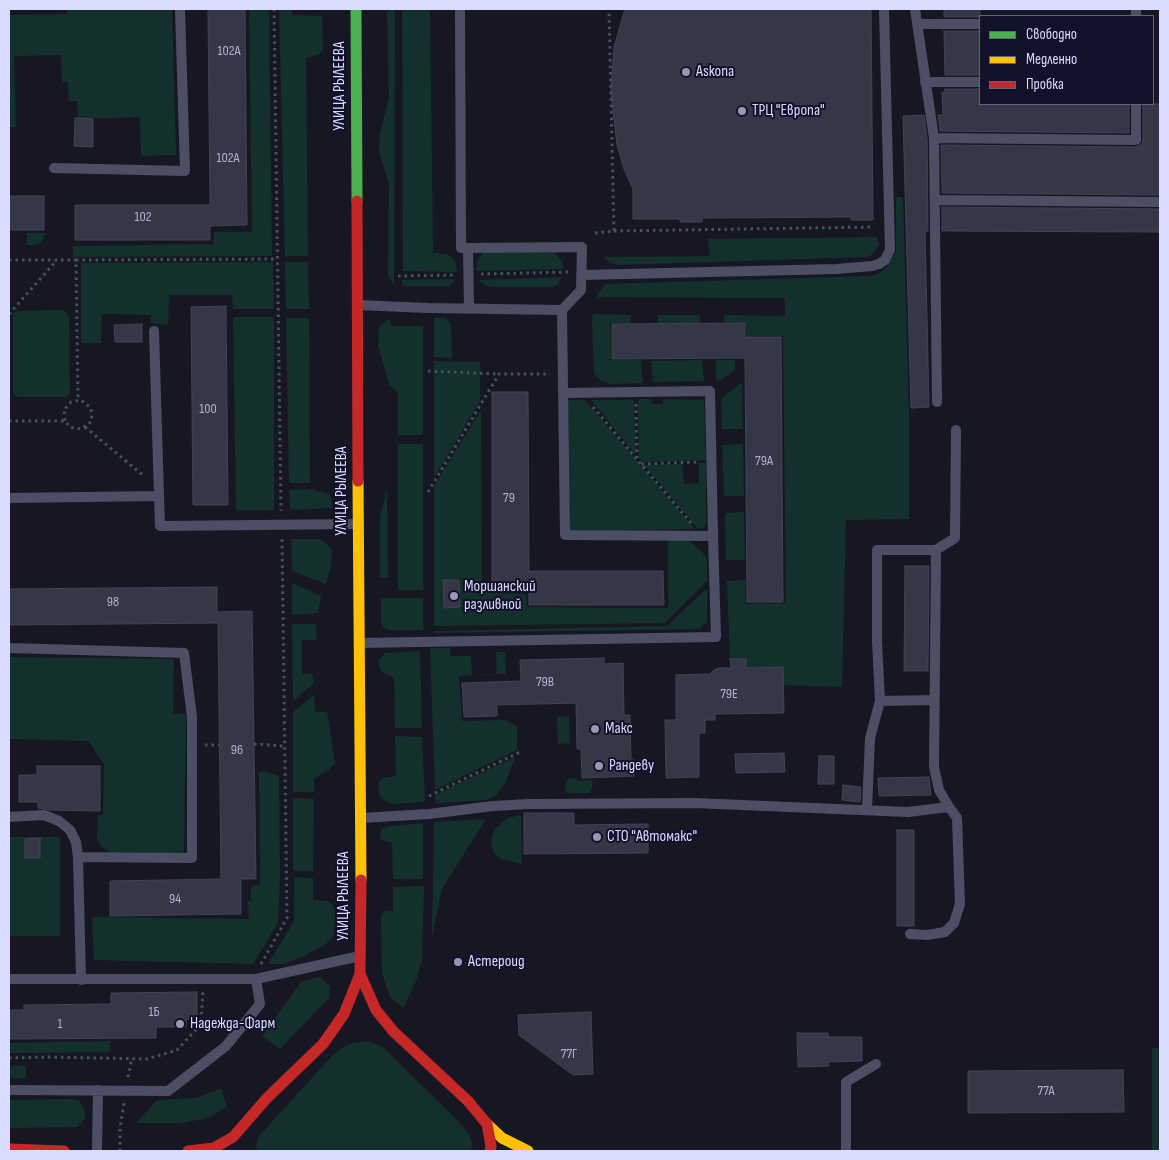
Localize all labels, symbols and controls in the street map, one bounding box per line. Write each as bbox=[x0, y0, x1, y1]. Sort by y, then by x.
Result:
legend bbox=[979, 15, 1154, 105]
text: Свободно bbox=[1026, 25, 1077, 44]
street label: УЛИЦА РЫЛЕЕВА bbox=[330, 41, 350, 131]
house number: 102А bbox=[218, 43, 240, 59]
text: Медленно bbox=[1026, 50, 1077, 69]
place label: Askona bbox=[696, 62, 734, 82]
marker: Askona bbox=[680, 66, 692, 78]
text: Пробка bbox=[1026, 75, 1064, 94]
place label: ТРЦ "Европа" bbox=[752, 101, 825, 121]
marker: ТРЦ "Европа" bbox=[736, 105, 748, 117]
house number: 102А bbox=[217, 150, 239, 166]
house number: 102 bbox=[135, 209, 151, 225]
house number: 100 bbox=[199, 401, 217, 417]
street label: УЛИЦА РЫЛЕЕВА bbox=[332, 446, 352, 536]
house number: 79А bbox=[755, 453, 773, 469]
house number: 79 bbox=[503, 490, 515, 506]
place label: Моршанский разливной bbox=[464, 577, 536, 615]
marker: Моршанский разливной bbox=[448, 590, 460, 602]
house number: 98 bbox=[107, 594, 119, 610]
house number: 79В bbox=[536, 674, 554, 690]
house number: 79Е bbox=[720, 686, 738, 702]
place label: Макс bbox=[605, 719, 633, 739]
marker: Макс bbox=[589, 723, 601, 735]
house number: 96 bbox=[231, 742, 243, 758]
place label: Рандеву bbox=[609, 756, 654, 776]
marker: Рандеву bbox=[593, 760, 605, 772]
place label: СТО "Автомакс" bbox=[607, 827, 697, 847]
marker: СТО "Автомакс" bbox=[591, 831, 603, 843]
street label: УЛИЦА РЫЛЕЕВА bbox=[334, 851, 354, 941]
house number: 94 bbox=[169, 891, 181, 907]
place label: Астероид bbox=[468, 952, 525, 972]
marker: Астероид bbox=[452, 956, 464, 968]
house number: 1Б bbox=[148, 1004, 160, 1020]
place label: Надежда-Фарм bbox=[190, 1014, 275, 1034]
house number: 1 bbox=[58, 1016, 62, 1032]
marker: Надежда-Фарм bbox=[174, 1018, 186, 1030]
house number: 77Г bbox=[561, 1046, 577, 1062]
house number: 77А bbox=[1038, 1083, 1054, 1099]

